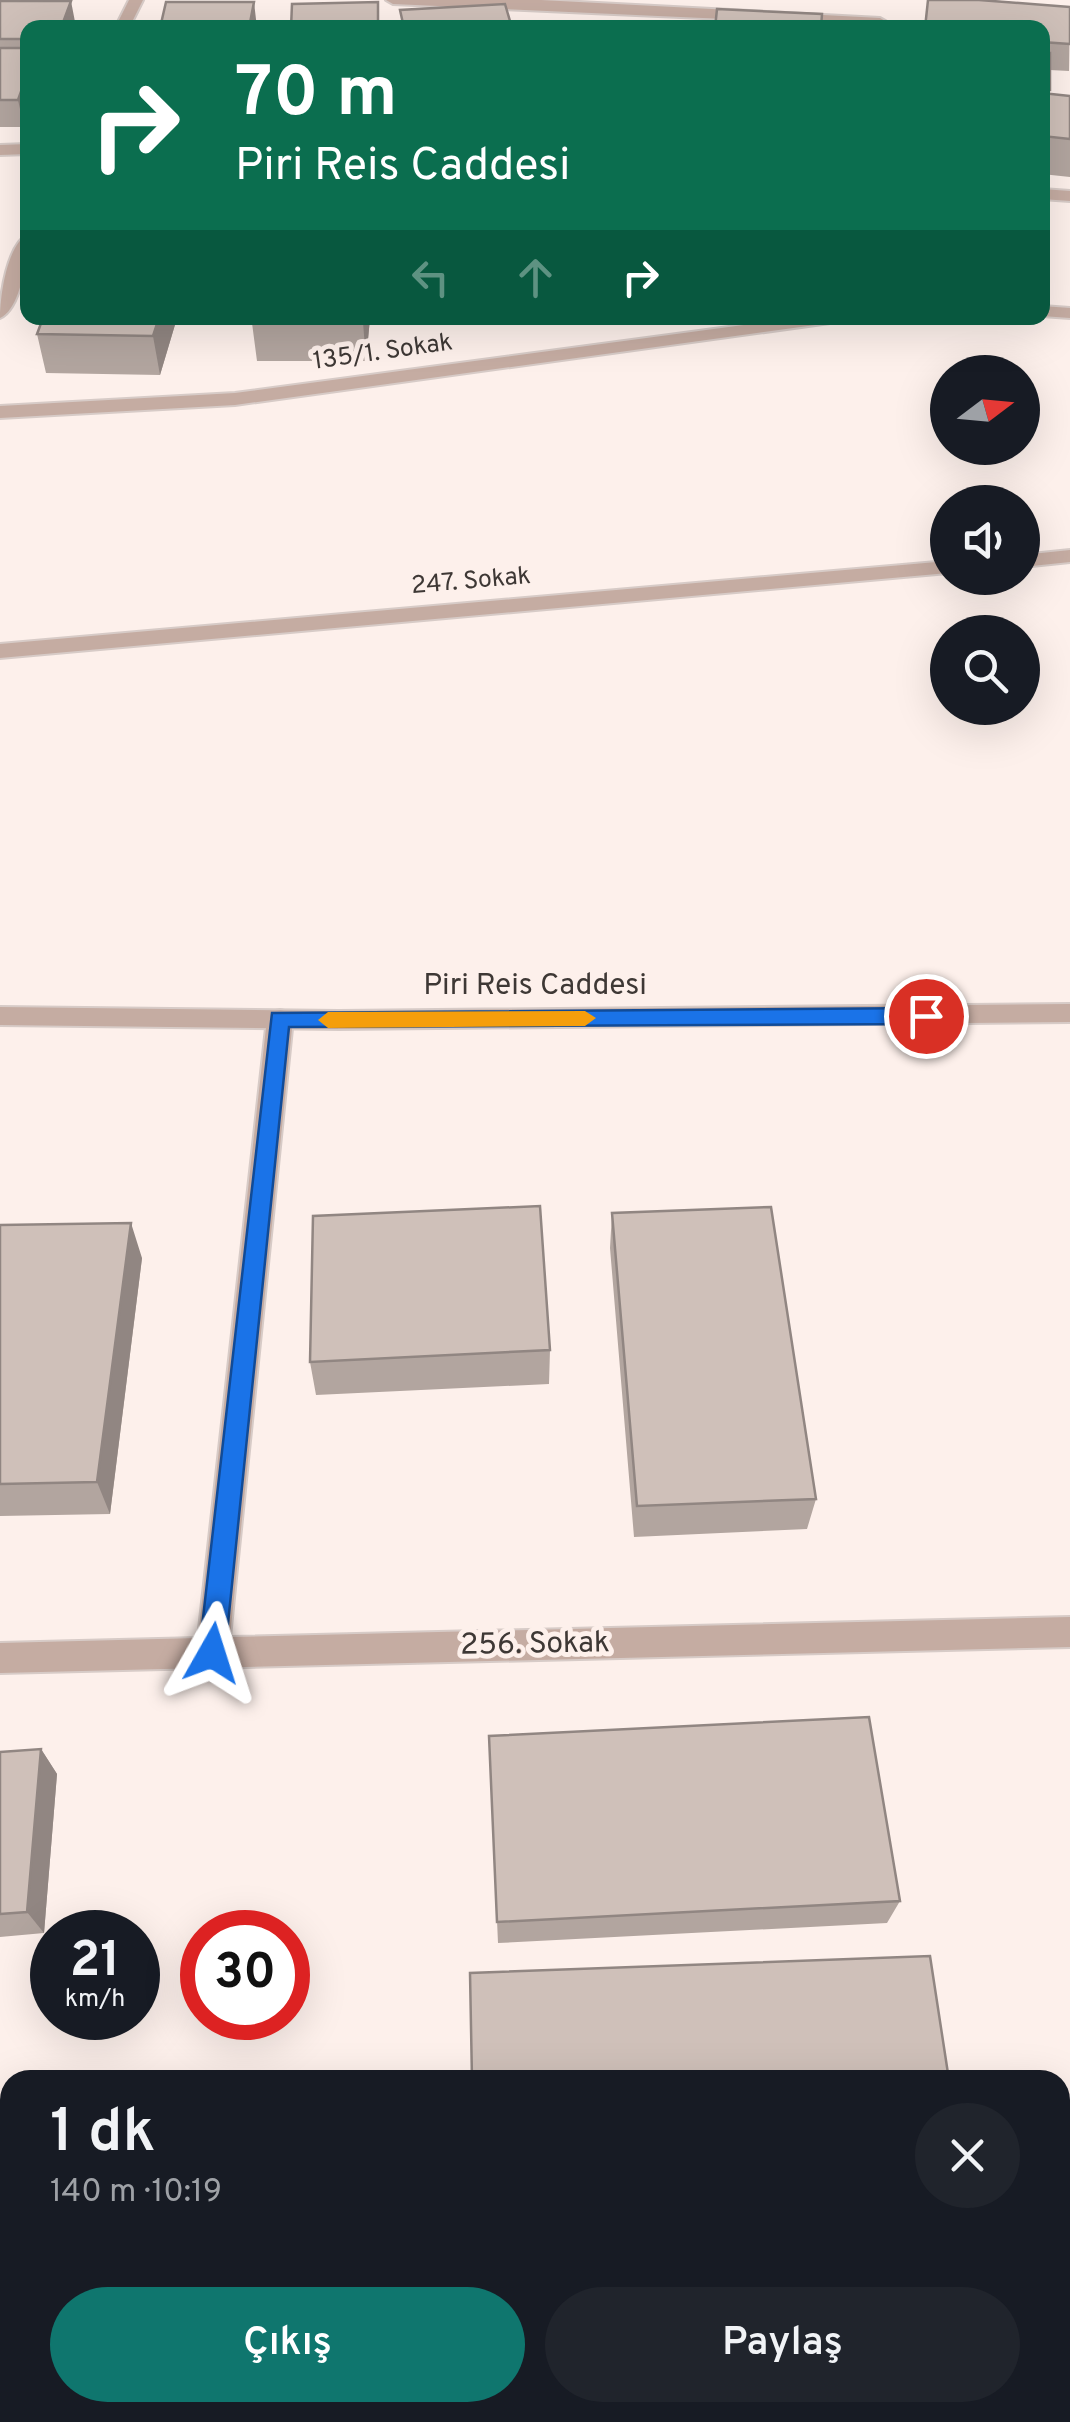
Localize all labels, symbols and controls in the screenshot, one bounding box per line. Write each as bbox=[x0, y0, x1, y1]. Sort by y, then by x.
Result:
text: 70 m bbox=[235, 52, 398, 141]
icon: right bbox=[70, 60, 200, 190]
text: Piri Reis Caddesi bbox=[235, 139, 571, 196]
icon: left bbox=[403, 250, 458, 305]
icon: ahead bbox=[508, 250, 563, 305]
icon: right bbox=[613, 250, 668, 305]
street label: 135/1. Sokak bbox=[311, 327, 455, 379]
north arrow bbox=[930, 355, 1040, 465]
map controls bbox=[930, 355, 1040, 725]
button: sound bbox=[930, 485, 1040, 595]
street label: 247. Sokak bbox=[410, 561, 532, 603]
button: search bbox=[930, 615, 1040, 725]
street label: Piri Reis Caddesi bbox=[423, 968, 647, 1005]
pin bbox=[884, 974, 969, 1059]
icon: arrive bbox=[899, 989, 954, 1044]
position arrow bbox=[160, 1601, 264, 1705]
street label: 256. Sokak bbox=[460, 1625, 610, 1665]
speed limit sign: 30 bbox=[180, 1910, 310, 2040]
text: 21 bbox=[70, 1931, 120, 1994]
text: km/h bbox=[65, 1984, 125, 2016]
text: 1 dk bbox=[50, 2097, 155, 2173]
button: close bbox=[915, 2103, 1020, 2208]
text: 140 m · 10:19 bbox=[50, 2173, 222, 2213]
button: Çıkış bbox=[50, 2287, 525, 2402]
button: Paylaş bbox=[545, 2287, 1020, 2402]

